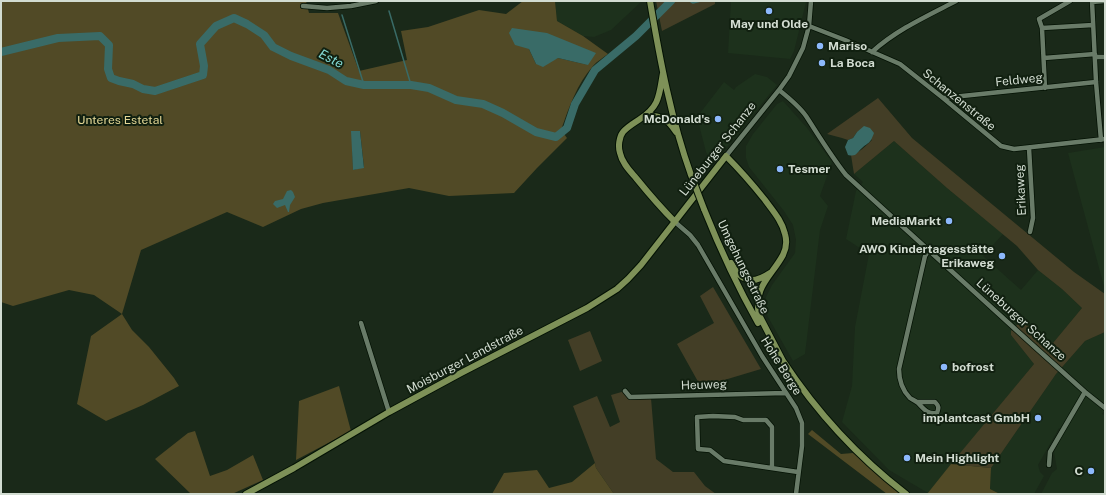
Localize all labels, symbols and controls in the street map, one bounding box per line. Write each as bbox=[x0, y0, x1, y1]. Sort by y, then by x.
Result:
marker: May und Olde bbox=[764, 6, 774, 16]
place label: May und Olde bbox=[730, 17, 808, 31]
place label: Mariso bbox=[828, 39, 867, 53]
marker: Mariso bbox=[815, 41, 825, 51]
water label: Este bbox=[316, 46, 346, 72]
place label: La Boca bbox=[830, 56, 875, 70]
marker: La Boca bbox=[817, 58, 827, 68]
street label: Schanzenstraße bbox=[920, 66, 998, 134]
street label: Feldweg bbox=[995, 70, 1043, 90]
street label: Lüneburger Schanze bbox=[677, 99, 759, 199]
place label: McDonald's bbox=[644, 112, 710, 126]
park label: Unteres Estetal bbox=[77, 113, 163, 127]
marker: McDonald's bbox=[713, 114, 723, 124]
place label: Tesmer bbox=[788, 162, 830, 176]
marker: Tesmer bbox=[775, 164, 785, 174]
street label: Erikaweg bbox=[1012, 164, 1030, 216]
place label: MediaMarkt bbox=[871, 214, 941, 228]
marker: MediaMarkt bbox=[944, 216, 954, 226]
street label: Umgehungsstraße bbox=[714, 218, 772, 316]
place label: AWO Kindertagesstätte Erikaweg bbox=[859, 242, 994, 270]
marker: AWO Kindertagesstätte Erikaweg bbox=[997, 251, 1007, 261]
street label: Lüneburger Schanze bbox=[973, 276, 1069, 364]
street label: Moisburger Landstraße bbox=[404, 323, 526, 397]
street label: Hohe Berge bbox=[757, 334, 805, 398]
place label: bofrost bbox=[952, 360, 994, 374]
marker: bofrost bbox=[939, 362, 949, 372]
street label: Heuweg bbox=[681, 377, 727, 393]
place label: implantcast GmbH bbox=[923, 411, 1030, 425]
marker: implantcast GmbH bbox=[1033, 413, 1043, 423]
place label: Mein Highlight bbox=[915, 451, 999, 465]
marker: Mein Highlight bbox=[902, 453, 912, 463]
place label: C bbox=[1074, 464, 1083, 478]
marker: C bbox=[1086, 466, 1096, 476]

